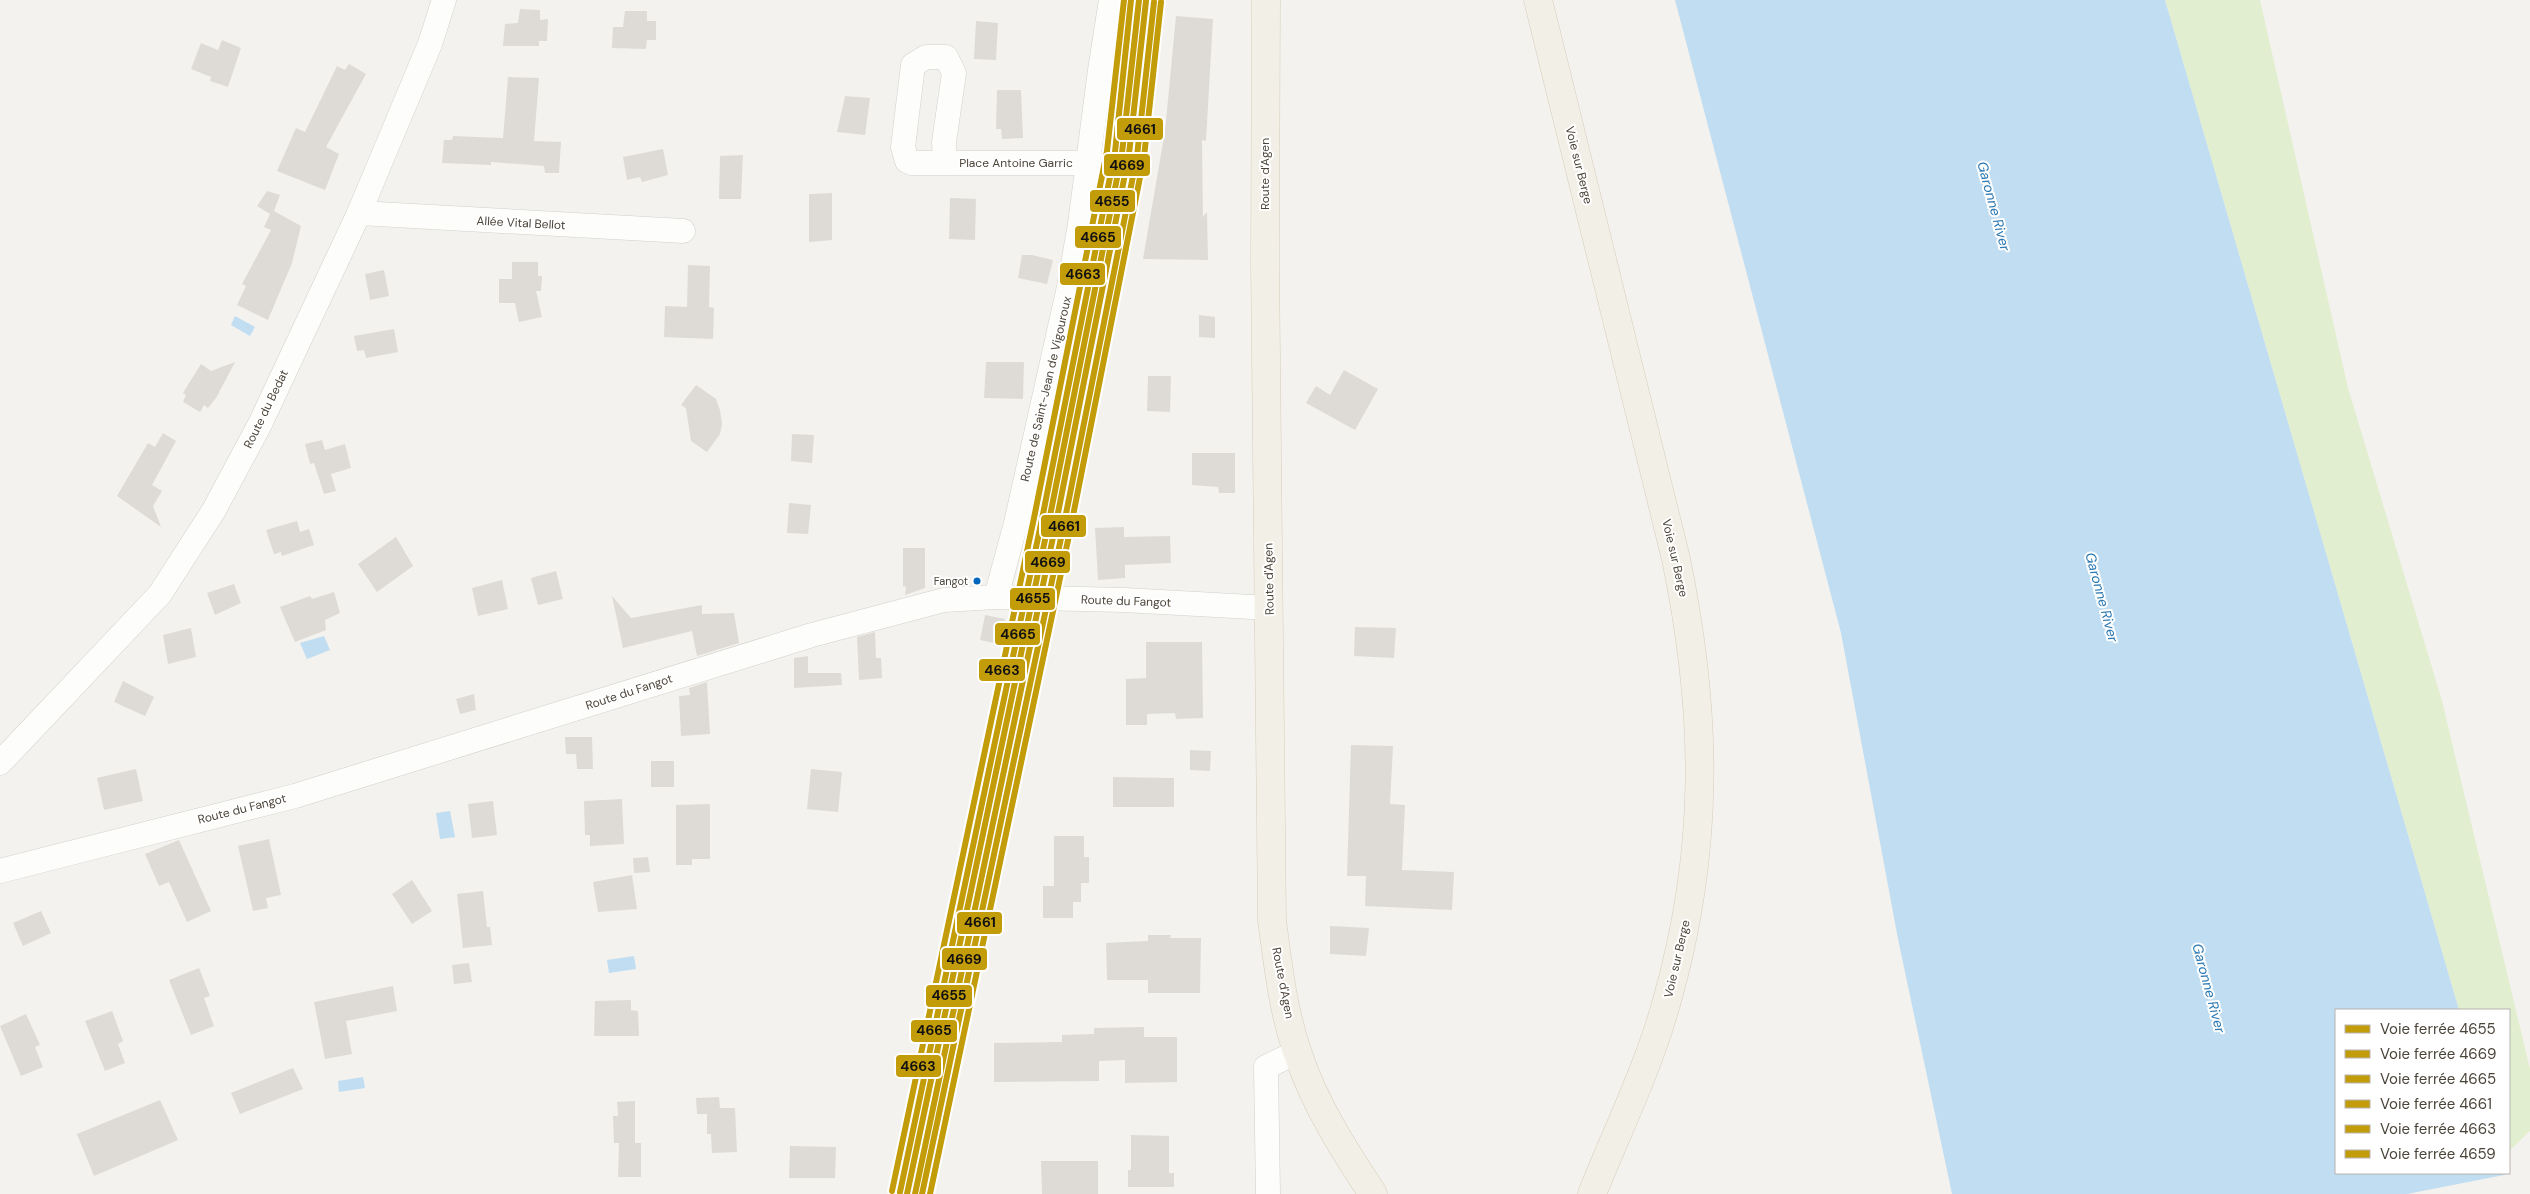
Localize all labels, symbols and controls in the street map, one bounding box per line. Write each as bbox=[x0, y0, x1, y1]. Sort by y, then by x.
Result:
line badge: 4661 bbox=[1116, 117, 1164, 141]
text: 4661 bbox=[1124, 120, 1156, 138]
street label: Voie sur Berge bbox=[1562, 125, 1596, 206]
street label: Route d'Agen bbox=[1257, 138, 1273, 210]
line badge: 4669 bbox=[1103, 153, 1151, 177]
street label: Place Antoine Garric bbox=[959, 155, 1073, 171]
text: 4669 bbox=[1109, 156, 1145, 174]
water label: Garonne River bbox=[1973, 159, 2015, 253]
line badge: 4655 bbox=[1089, 189, 1136, 213]
text: 4655 bbox=[1094, 192, 1130, 210]
street label: Allée Vital Bellot bbox=[476, 213, 566, 233]
line badge: 4665 bbox=[1074, 225, 1122, 249]
text: 4665 bbox=[1080, 228, 1116, 246]
line badge: 4663 bbox=[1059, 262, 1106, 286]
text: 4663 bbox=[1065, 265, 1101, 283]
street label: Route de Saint-Jean de Vigouroux bbox=[1017, 295, 1075, 483]
street label: Route du Bedat bbox=[240, 367, 292, 451]
line badge: 4661 bbox=[1040, 514, 1087, 538]
text: 4661 bbox=[1048, 517, 1080, 535]
street label: Voie sur Berge bbox=[1658, 518, 1692, 599]
street label: Route d'Agen bbox=[1260, 543, 1278, 615]
line badge: 4669 bbox=[1024, 550, 1071, 574]
water label: Garonne River bbox=[2081, 550, 2123, 644]
text: 4669 bbox=[1030, 553, 1066, 571]
place label: Fangot bbox=[934, 574, 968, 588]
marker: Fangot bbox=[972, 576, 982, 586]
line badge: 4655 bbox=[1009, 587, 1056, 611]
text: 4655 bbox=[1015, 589, 1051, 607]
street label: Route du Fangot bbox=[1081, 591, 1172, 611]
line badge: 4665 bbox=[994, 622, 1041, 646]
text: 4665 bbox=[1000, 625, 1036, 643]
line badge: 4663 bbox=[978, 658, 1026, 682]
text: 4663 bbox=[984, 661, 1020, 679]
street label: Route du Fangot bbox=[584, 670, 675, 714]
street label: Route du Fangot bbox=[196, 790, 288, 828]
line badge: 4661 bbox=[956, 911, 1003, 935]
text: 4661 bbox=[964, 913, 996, 931]
street label: Voie sur Berge bbox=[1660, 918, 1694, 999]
water label: Garonne River bbox=[2188, 941, 2230, 1035]
street label: Route d'Agen bbox=[1268, 946, 1298, 1020]
line badge: 4669 bbox=[941, 947, 988, 971]
text: 4669 bbox=[946, 950, 982, 968]
line badge: 4655 bbox=[925, 984, 973, 1008]
text: 4655 bbox=[931, 986, 967, 1004]
legend bbox=[2335, 1009, 2510, 1174]
line badge: 4665 bbox=[910, 1019, 958, 1043]
text: Voie ferrée 4655 bbox=[2380, 1019, 2496, 1039]
text: 4665 bbox=[916, 1021, 952, 1039]
text: Voie ferrée 4669 bbox=[2380, 1044, 2496, 1064]
line badge: 4663 bbox=[895, 1054, 942, 1078]
text: 4663 bbox=[900, 1057, 936, 1075]
text: Voie ferrée 4665 bbox=[2380, 1069, 2496, 1089]
text: Voie ferrée 4661 bbox=[2380, 1094, 2492, 1114]
text: Voie ferrée 4663 bbox=[2380, 1119, 2496, 1139]
text: Voie ferrée 4659 bbox=[2380, 1144, 2496, 1164]

